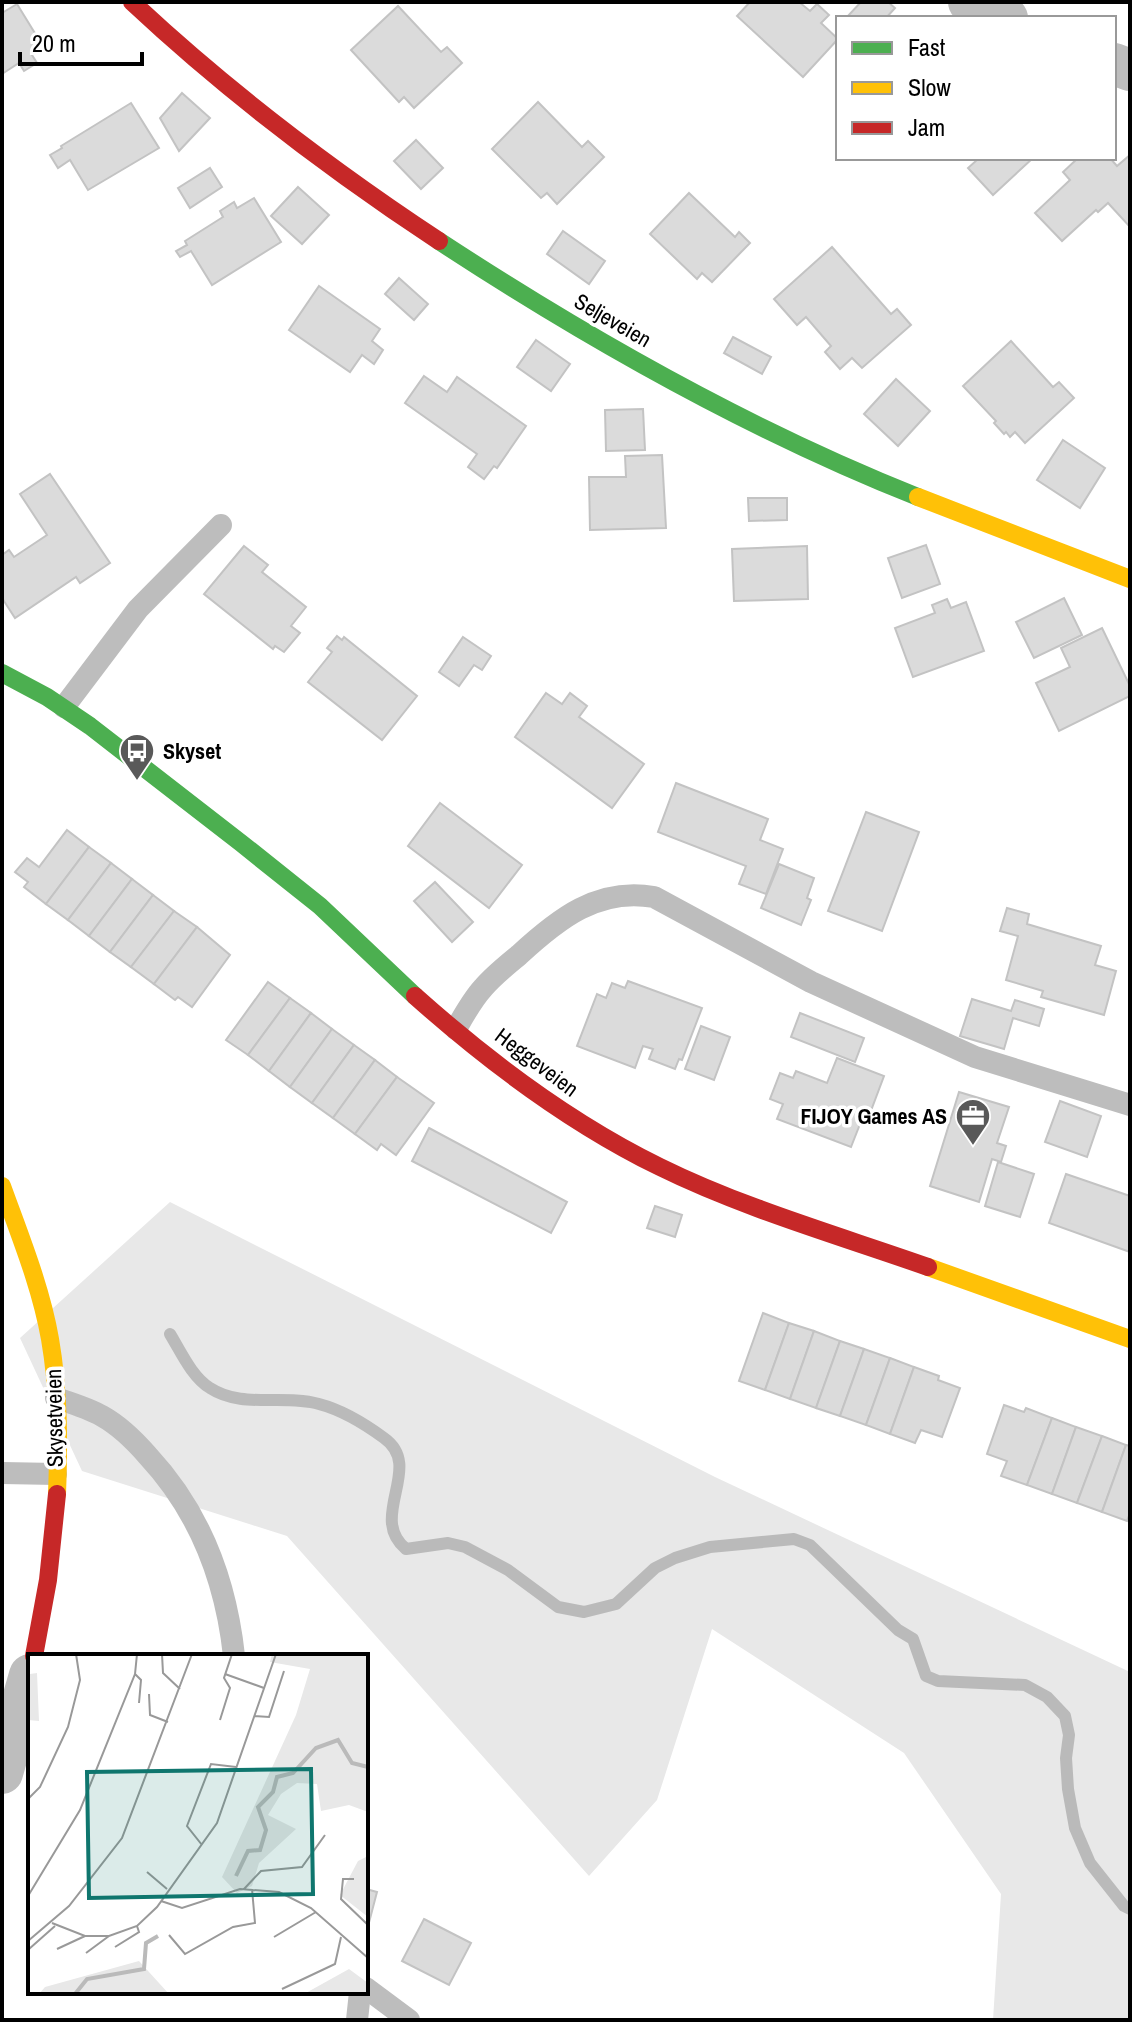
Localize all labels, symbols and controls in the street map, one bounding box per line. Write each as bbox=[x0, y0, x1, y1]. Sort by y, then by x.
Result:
scale bar bbox=[20, 16, 142, 66]
legend bbox=[836, 16, 1116, 160]
text: 20 m bbox=[32, 27, 76, 59]
text: Fast bbox=[908, 31, 946, 63]
text: Slow bbox=[908, 71, 951, 103]
text: Jam bbox=[908, 111, 945, 143]
street label: Seljeveien bbox=[569, 286, 657, 354]
bus stop icon: Skyset bbox=[118, 732, 156, 782]
place label: Skyset bbox=[163, 736, 221, 766]
street label: Heggeveien bbox=[489, 1021, 585, 1103]
office icon: FIJOY Games AS bbox=[954, 1097, 992, 1147]
place label: FIJOY Games AS bbox=[801, 1101, 947, 1131]
street label: Skysetveien bbox=[38, 1369, 70, 1467]
inset map bbox=[28, 1654, 368, 1994]

